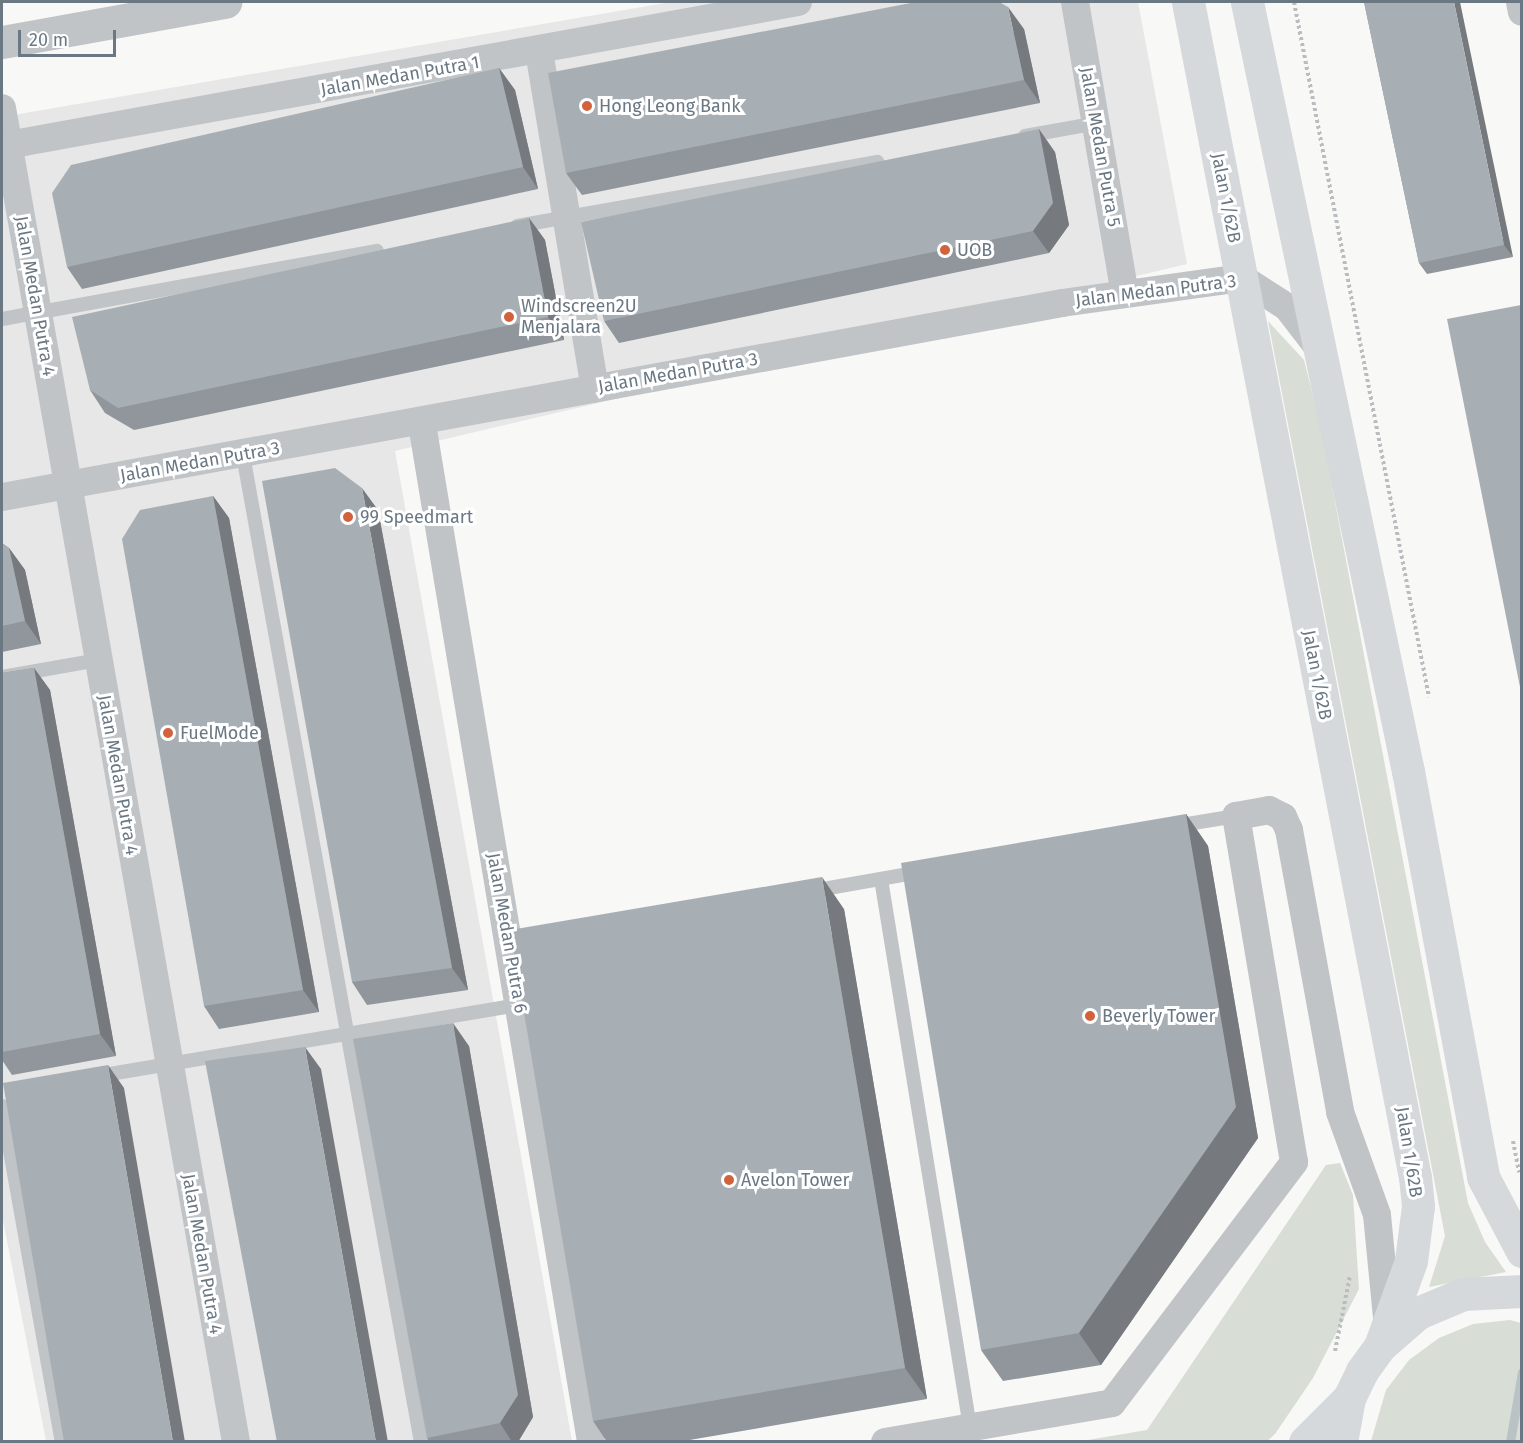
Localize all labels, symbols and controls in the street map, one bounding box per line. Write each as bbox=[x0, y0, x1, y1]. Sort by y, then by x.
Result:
scale bar bbox=[21, 18, 118, 56]
text: 20 m bbox=[29, 29, 68, 51]
street label: Jalan Medan Putra 1 bbox=[319, 51, 481, 101]
street label: Jalan Medan Putra 5 bbox=[1075, 65, 1125, 229]
place label: Hong Leong Bank bbox=[599, 95, 740, 117]
marker: Hong Leong Bank bbox=[580, 99, 594, 113]
street label: Jalan 1/62B bbox=[1207, 151, 1245, 245]
street label: Jalan Medan Putra 4 bbox=[10, 214, 60, 378]
place label: UOB bbox=[957, 239, 992, 261]
marker: UOB bbox=[938, 243, 952, 257]
street label: Jalan Medan Putra 3 bbox=[1074, 270, 1238, 312]
place label: Windscreen2U Menjalara bbox=[521, 296, 637, 338]
marker: Windscreen2U Menjalara bbox=[502, 310, 516, 324]
street label: Jalan Medan Putra 3 bbox=[596, 348, 760, 398]
street label: Jalan Medan Putra 3 bbox=[118, 437, 282, 487]
place label: 99 Speedmart bbox=[360, 506, 473, 528]
marker: 99 Speedmart bbox=[341, 510, 355, 524]
street label: Jalan 1/62B bbox=[1298, 628, 1336, 722]
street label: Jalan Medan Putra 4 bbox=[93, 693, 143, 857]
place label: FuelMode bbox=[180, 722, 259, 744]
marker: FuelMode bbox=[161, 726, 175, 740]
street label: Jalan Medan Putra 6 bbox=[482, 851, 532, 1015]
place label: Beverly Tower bbox=[1102, 1005, 1215, 1027]
marker: Beverly Tower bbox=[1083, 1009, 1097, 1023]
street label: Jalan 1/62B bbox=[1391, 1105, 1427, 1199]
place label: Avelon Tower bbox=[741, 1169, 849, 1191]
street label: Jalan Medan Putra 4 bbox=[177, 1172, 227, 1336]
marker: Avelon Tower bbox=[722, 1173, 736, 1187]

